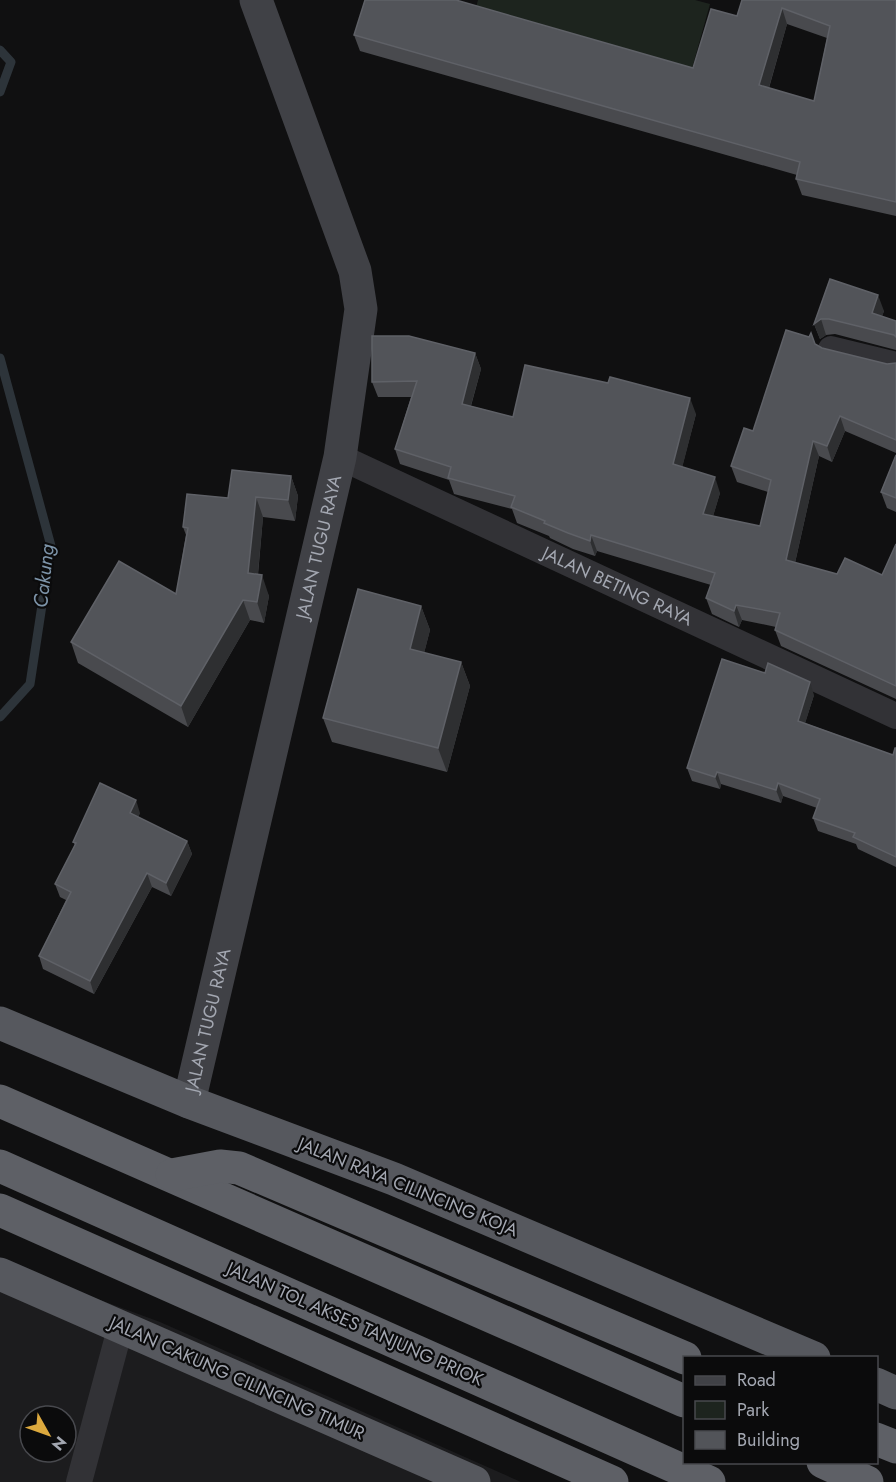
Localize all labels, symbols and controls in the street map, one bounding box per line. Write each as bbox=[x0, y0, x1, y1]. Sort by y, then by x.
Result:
street label: JALAN TUGU RAYA bbox=[289, 472, 348, 624]
street label: JALAN BETING RAYA bbox=[536, 539, 697, 632]
water label: Cakung bbox=[26, 543, 62, 609]
street label: JALAN TUGU RAYA bbox=[178, 945, 238, 1097]
street label: JALAN RAYA CILINCING KOJA bbox=[292, 1130, 522, 1243]
street label: JALAN TOL AKSES TANJUNG PRIOK bbox=[221, 1255, 488, 1393]
street label: JALAN CAKUNG CILINCING TIMUR bbox=[103, 1309, 369, 1446]
legend bbox=[683, 1356, 878, 1464]
text: Road bbox=[737, 1367, 776, 1393]
text: Park bbox=[737, 1397, 769, 1423]
north arrow bbox=[18, 1404, 78, 1464]
text: Building bbox=[737, 1427, 800, 1453]
text: N bbox=[46, 1431, 72, 1456]

